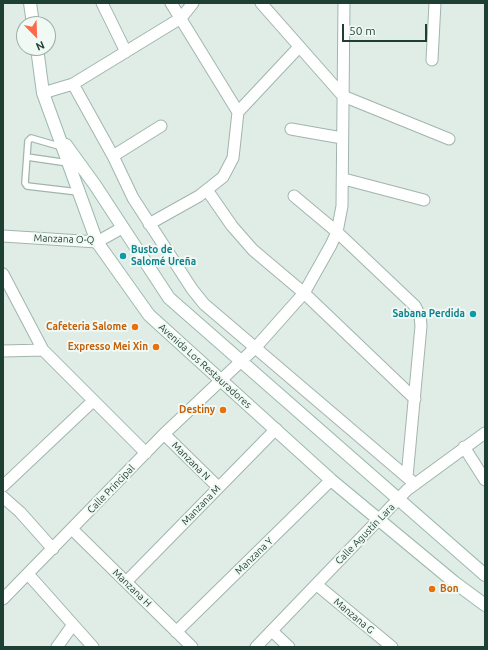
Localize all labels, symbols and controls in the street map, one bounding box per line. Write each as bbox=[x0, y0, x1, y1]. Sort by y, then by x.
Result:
north arrow bbox=[16, 16, 56, 56]
scale bar bbox=[344, 16, 429, 42]
text: 50 m bbox=[349, 24, 376, 37]
text: N bbox=[34, 39, 46, 53]
street label: Manzana O-Q bbox=[33, 232, 95, 246]
place label: Busto de Salomé Ureña bbox=[131, 244, 196, 268]
marker: Busto de Salomé Ureña bbox=[118, 251, 128, 261]
place label: Sabana Perdida bbox=[393, 308, 465, 320]
marker: Sabana Perdida bbox=[468, 309, 478, 319]
place label: Cafeteria Salome bbox=[46, 321, 127, 333]
street label: Avenida Los Restauradores bbox=[156, 321, 254, 411]
marker: Cafeteria Salome bbox=[130, 322, 140, 332]
place label: Expresso Mei Xin bbox=[68, 341, 148, 353]
marker: Expresso Mei Xin bbox=[151, 342, 161, 352]
place label: Destiny bbox=[179, 404, 215, 416]
marker: Destiny bbox=[218, 405, 228, 415]
street label: Manzana N bbox=[169, 439, 213, 483]
street label: Calle Principal bbox=[85, 462, 137, 516]
street label: Manzana M bbox=[179, 482, 223, 528]
street label: Calle Agustín Lara bbox=[333, 501, 397, 567]
street label: Manzana Y bbox=[232, 535, 276, 577]
street label: Manzana H bbox=[110, 567, 154, 609]
place label: Bon bbox=[440, 583, 458, 595]
marker: Bon bbox=[427, 584, 437, 594]
street label: Manzana G bbox=[331, 596, 377, 636]

